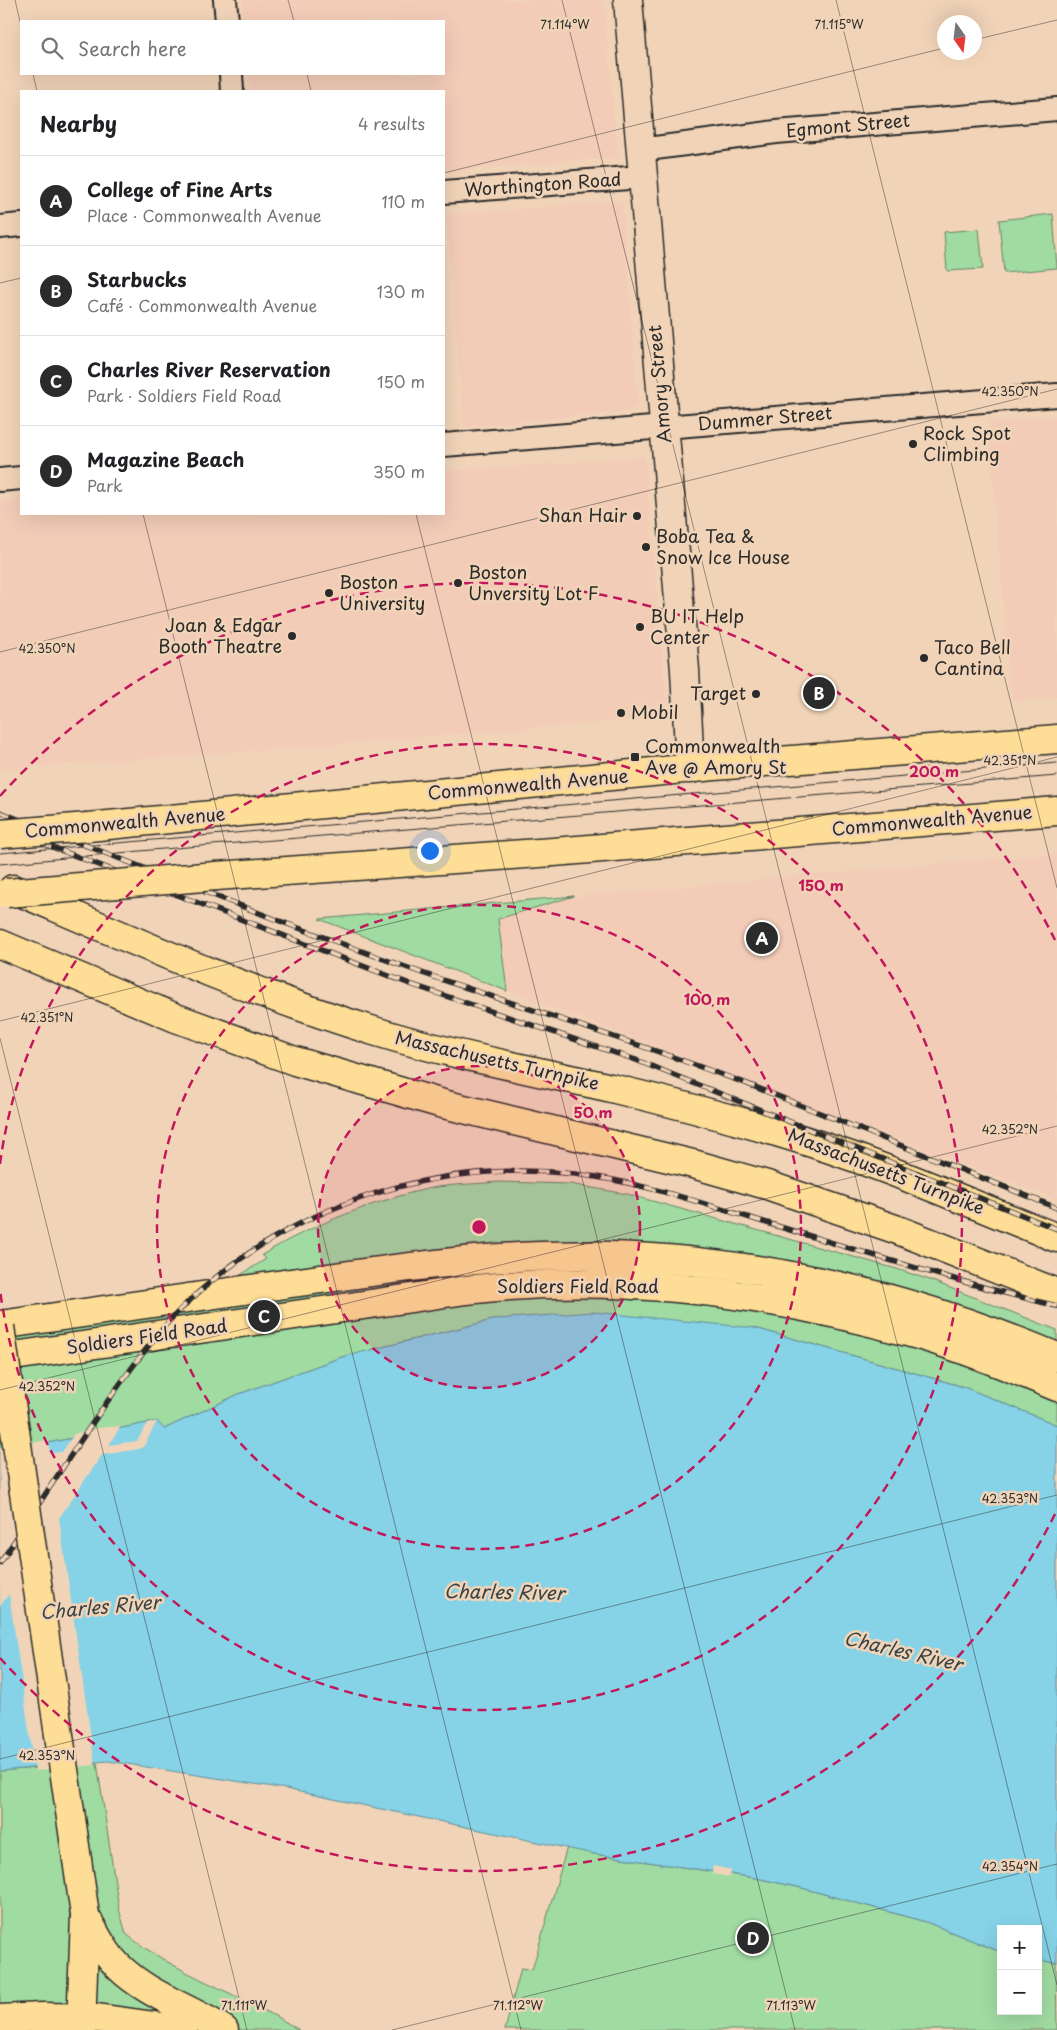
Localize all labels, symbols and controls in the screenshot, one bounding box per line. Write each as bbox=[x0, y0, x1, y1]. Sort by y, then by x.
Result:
text: 71.114°W bbox=[540, 15, 590, 33]
text: 71.115°W bbox=[814, 15, 864, 33]
north arrow bbox=[937, 15, 982, 60]
search box bbox=[20, 20, 445, 75]
icon: search bbox=[38, 34, 66, 62]
text: Search here bbox=[78, 34, 187, 62]
street label: Egmont Street bbox=[785, 106, 911, 143]
text: Nearby bbox=[40, 107, 117, 139]
text: 4 results bbox=[358, 111, 425, 135]
street label: Worthington Road bbox=[464, 165, 622, 202]
text: College of Fine Arts bbox=[87, 175, 272, 203]
text: A bbox=[50, 189, 62, 213]
text: 110 m bbox=[382, 189, 425, 213]
text: Place · Commonwealth Avenue bbox=[87, 203, 322, 227]
text: Starbucks bbox=[87, 265, 187, 293]
text: B bbox=[51, 279, 61, 303]
text: 130 m bbox=[377, 279, 425, 303]
text: Café · Commonwealth Avenue bbox=[87, 293, 317, 317]
street label: Amory Street bbox=[640, 324, 677, 444]
text: Charles River Reservation bbox=[87, 355, 331, 383]
text: C bbox=[50, 369, 62, 393]
text: 150 m bbox=[377, 369, 425, 393]
text: 42.350°N bbox=[981, 382, 1039, 400]
text: Park · Soldiers Field Road bbox=[87, 383, 281, 407]
street label: Dummer Street bbox=[697, 398, 833, 437]
place label: Rock Spot Climbing bbox=[923, 419, 1011, 467]
marker: Rock Spot Climbing bbox=[907, 438, 919, 450]
text: Magazine Beach bbox=[87, 445, 244, 473]
text: D bbox=[50, 459, 62, 483]
text: 350 m bbox=[373, 459, 425, 483]
text: Park bbox=[87, 473, 123, 497]
place label: Shan Hair bbox=[538, 501, 628, 528]
marker: Shan Hair bbox=[631, 510, 643, 522]
place label: Boba Tea & Snow Ice House bbox=[656, 522, 790, 570]
marker: Boba Tea & Snow Ice House bbox=[640, 541, 652, 553]
place label: Boston Unversity Lot F bbox=[468, 558, 599, 606]
place label: Boston University bbox=[339, 568, 425, 616]
marker: Boston Unversity Lot F bbox=[452, 577, 464, 589]
marker: Boston University bbox=[323, 587, 335, 599]
place label: BU IT Help Center bbox=[650, 602, 744, 650]
place label: Joan & Edgar Booth Theatre bbox=[158, 611, 283, 659]
marker: BU IT Help Center bbox=[634, 621, 646, 633]
marker: Joan & Edgar Booth Theatre bbox=[286, 630, 298, 642]
place label: Taco Bell Cantina bbox=[934, 633, 1011, 681]
text: 42.350°N bbox=[18, 639, 76, 657]
marker: Taco Bell Cantina bbox=[918, 652, 930, 664]
pin: B bbox=[803, 674, 835, 712]
place label: Target bbox=[690, 679, 746, 706]
marker: Target bbox=[750, 688, 762, 700]
place label: Mobil bbox=[631, 698, 678, 725]
marker: Mobil bbox=[615, 707, 627, 719]
place label: Commonwealth Ave @ Amory St bbox=[645, 732, 786, 780]
marker: Commonwealth Ave @ Amory St bbox=[629, 751, 641, 763]
text: 42.351°N bbox=[984, 751, 1036, 769]
text: 200 m bbox=[909, 759, 959, 782]
street label: Commonwealth Avenue bbox=[426, 761, 630, 806]
street label: Commonwealth Avenue bbox=[830, 797, 1034, 842]
street label: Commonwealth Avenue bbox=[23, 799, 227, 844]
your location bbox=[417, 838, 443, 864]
text: 150 m bbox=[798, 873, 844, 896]
pin: A bbox=[746, 919, 778, 957]
text: 100 m bbox=[684, 987, 730, 1010]
text: 42.351°N bbox=[21, 1008, 73, 1026]
street label: Massachusetts Turnpike bbox=[393, 1023, 602, 1096]
text: 50 m bbox=[574, 1100, 612, 1123]
text: 42.352°N bbox=[982, 1120, 1038, 1138]
street label: Massachusetts Turnpike bbox=[784, 1121, 989, 1221]
centre of rings bbox=[470, 1218, 488, 1236]
street label: Soldiers Field Road bbox=[497, 1272, 659, 1299]
pin: C bbox=[248, 1297, 280, 1335]
street label: Soldiers Field Road bbox=[65, 1311, 229, 1360]
text: 42.352°N bbox=[19, 1377, 75, 1395]
text: 42.353°N bbox=[982, 1489, 1038, 1507]
water label: Charles River bbox=[444, 1576, 567, 1606]
water label: Charles River bbox=[39, 1587, 163, 1625]
water label: Charles River bbox=[841, 1623, 967, 1678]
text: 42.353°N bbox=[19, 1746, 75, 1764]
text: 42.354°N bbox=[982, 1857, 1038, 1875]
pin: D bbox=[737, 1919, 769, 1957]
map controls bbox=[997, 1925, 1042, 2015]
button: + bbox=[997, 1925, 1042, 1970]
button: − bbox=[997, 1970, 1042, 2015]
text: 71.111°W bbox=[221, 1996, 268, 2014]
text: 71.112°W bbox=[493, 1996, 544, 2014]
text: 71.113°W bbox=[766, 1996, 816, 2014]

